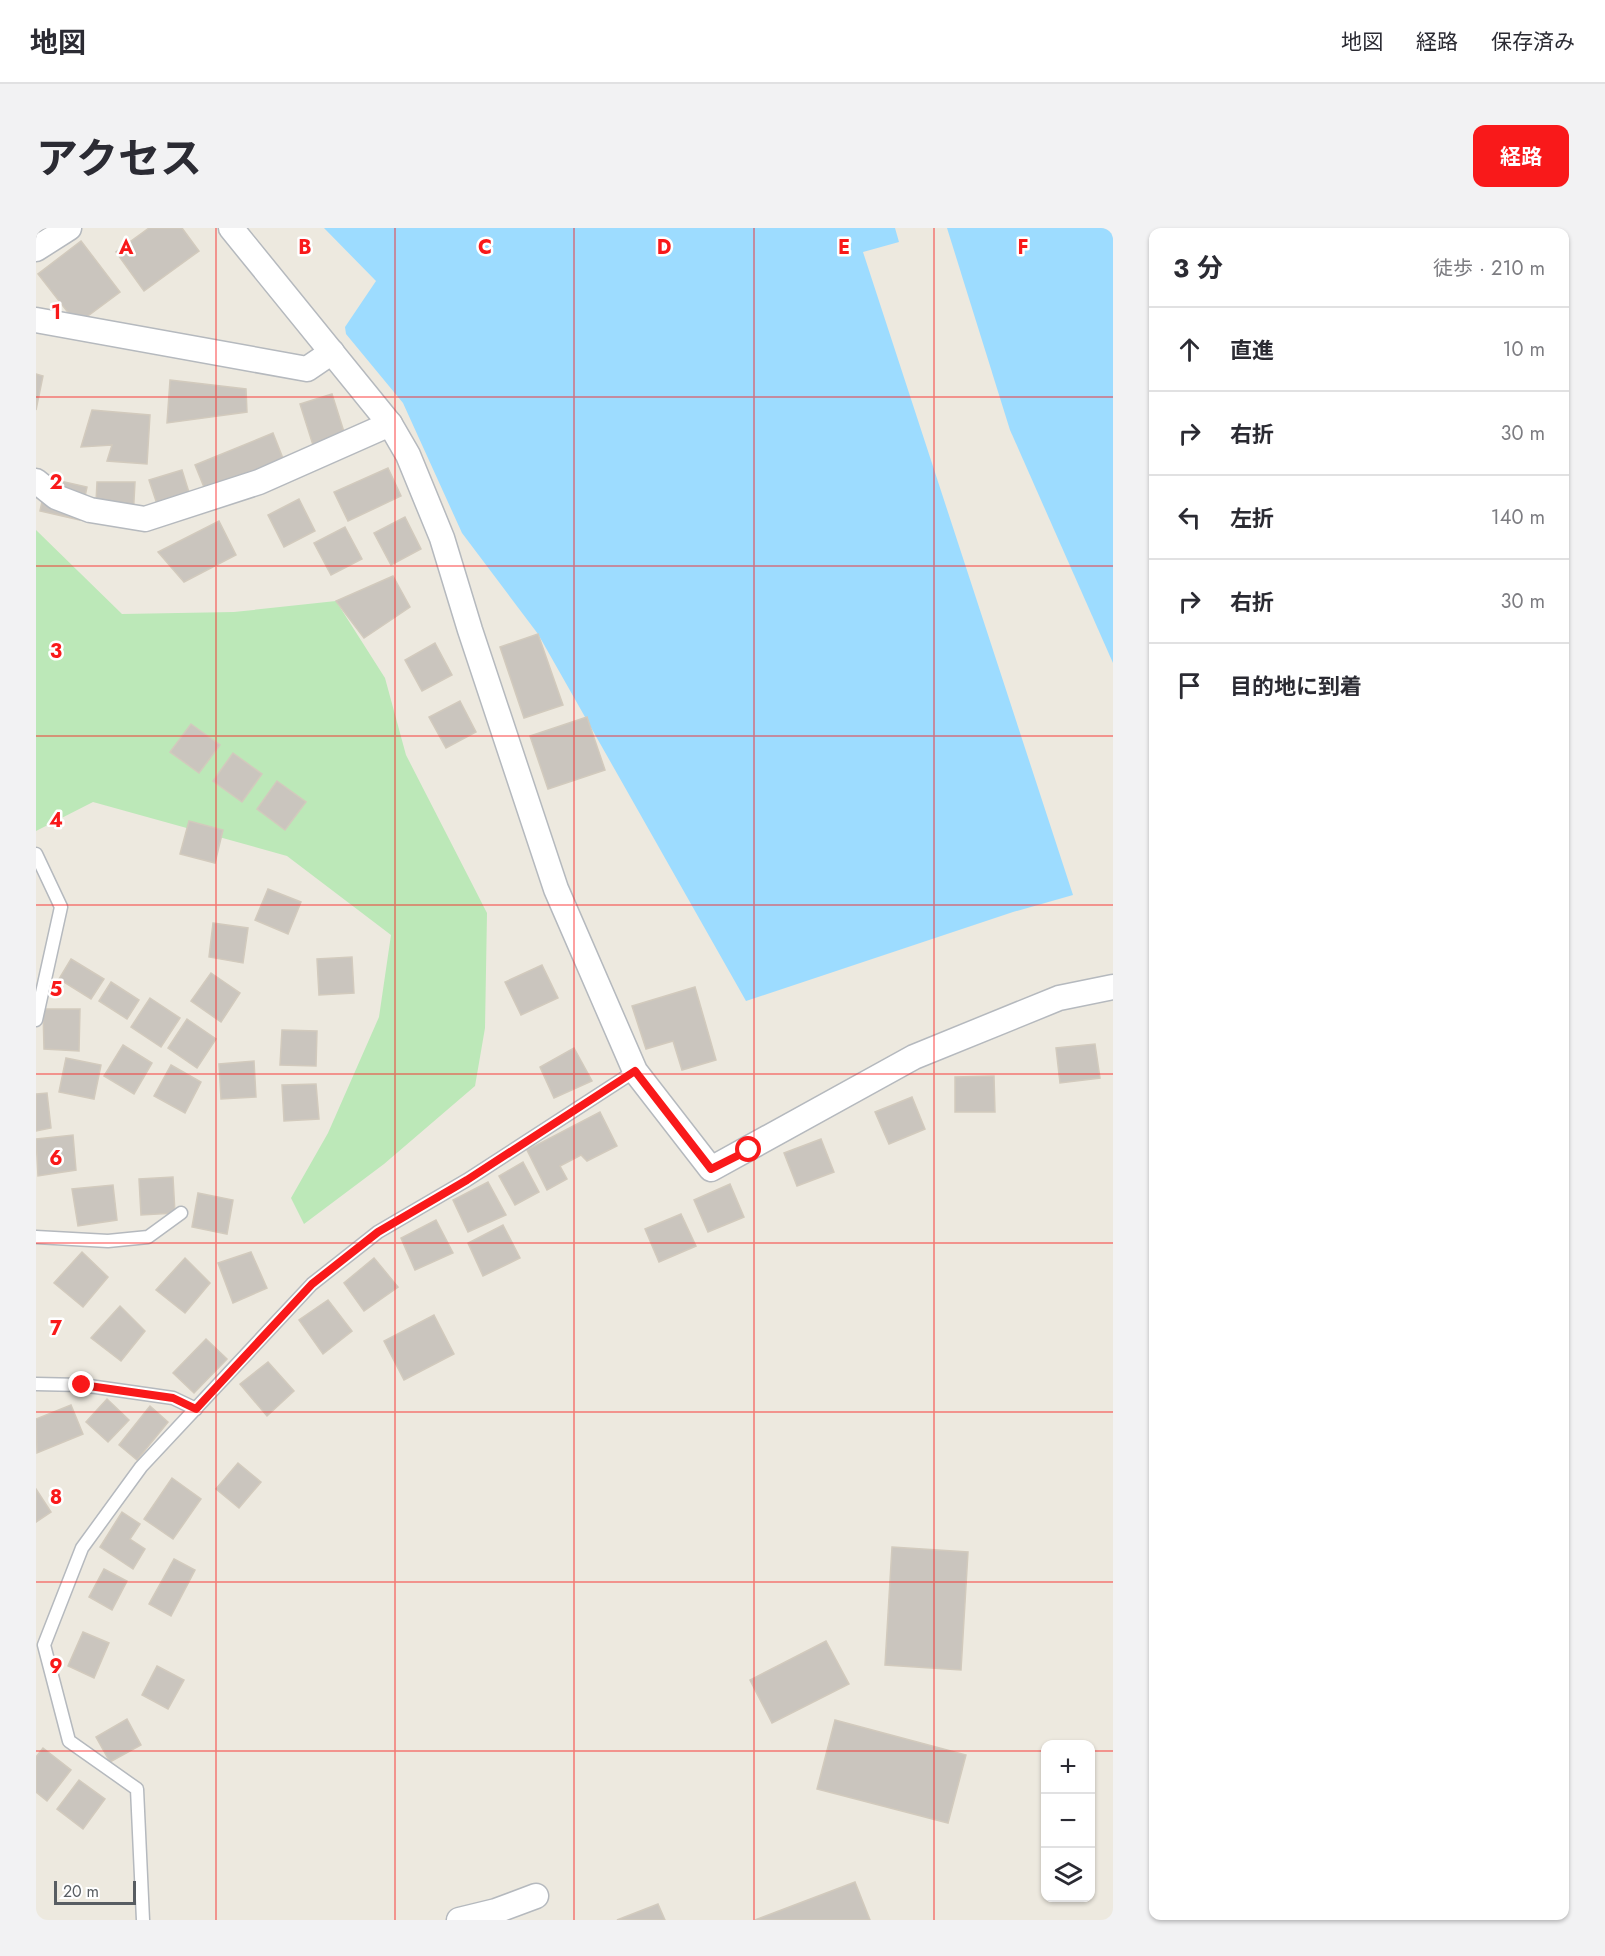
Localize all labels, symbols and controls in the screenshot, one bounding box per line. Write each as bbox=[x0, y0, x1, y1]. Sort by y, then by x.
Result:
text: 地図 bbox=[30, 22, 86, 63]
text: 地図 bbox=[1341, 27, 1383, 57]
text: 経路 bbox=[1416, 27, 1458, 57]
text: 保存済み bbox=[1491, 27, 1575, 57]
button: 経路 bbox=[1473, 125, 1569, 187]
text: アクセス bbox=[36, 128, 202, 189]
text: A bbox=[118, 233, 134, 262]
text: B bbox=[298, 233, 312, 262]
text: C bbox=[478, 233, 492, 262]
text: D bbox=[657, 233, 671, 262]
text: E bbox=[838, 233, 850, 262]
text: F bbox=[1017, 233, 1029, 262]
text: 3 分 bbox=[1173, 249, 1223, 287]
text: 徒歩 · 210 m bbox=[1433, 254, 1545, 283]
text: 1 bbox=[51, 298, 61, 327]
icon: ahead bbox=[1173, 333, 1206, 366]
text: 直進 bbox=[1230, 334, 1274, 366]
text: 10 m bbox=[1502, 335, 1545, 364]
icon: right bbox=[1173, 417, 1206, 450]
text: 右折 bbox=[1230, 418, 1274, 450]
text: 30 m bbox=[1500, 419, 1545, 448]
text: 2 bbox=[49, 468, 63, 497]
icon: left bbox=[1173, 501, 1206, 534]
text: 左折 bbox=[1230, 502, 1274, 534]
text: 140 m bbox=[1491, 503, 1545, 532]
icon: right bbox=[1173, 585, 1206, 618]
text: 右折 bbox=[1230, 586, 1274, 618]
text: 30 m bbox=[1500, 587, 1545, 616]
text: 3 bbox=[50, 637, 62, 666]
icon: arrive bbox=[1173, 669, 1206, 702]
text: 目的地に到着 bbox=[1230, 670, 1362, 702]
text: 4 bbox=[49, 806, 63, 835]
text: 5 bbox=[50, 975, 63, 1004]
route start bbox=[735, 1136, 761, 1162]
text: 6 bbox=[49, 1144, 63, 1173]
text: 7 bbox=[50, 1314, 63, 1343]
route end bbox=[68, 1371, 94, 1397]
text: 8 bbox=[50, 1483, 62, 1512]
text: 9 bbox=[49, 1652, 63, 1681]
map controls bbox=[1041, 1740, 1095, 1902]
button: + bbox=[1041, 1740, 1095, 1794]
button: − bbox=[1041, 1794, 1095, 1848]
button: layers bbox=[1041, 1848, 1095, 1902]
scale bar bbox=[54, 1878, 136, 1906]
text: 20 m bbox=[63, 1880, 99, 1903]

